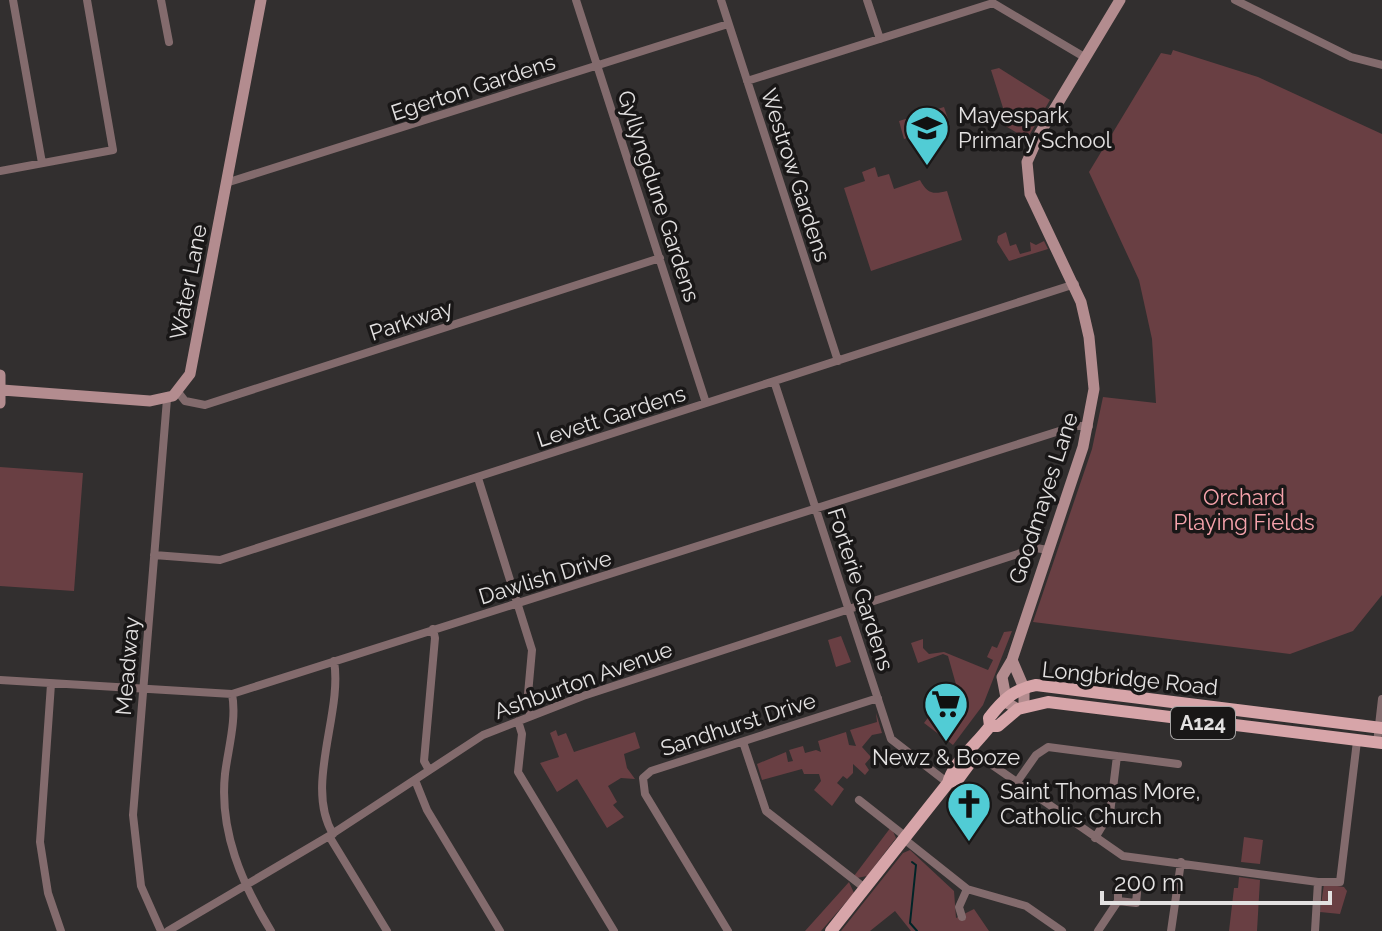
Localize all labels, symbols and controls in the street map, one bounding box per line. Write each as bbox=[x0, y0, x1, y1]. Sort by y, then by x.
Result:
street label: Egerton Gardens bbox=[388, 48, 558, 126]
street label: Westrow Gardens bbox=[756, 85, 836, 265]
street label: Gyllyngdune Gardens bbox=[613, 87, 705, 305]
place label: Mayespark Primary School bbox=[958, 102, 1112, 153]
school or university icon: Mayespark Primary School bbox=[903, 104, 951, 167]
street label: Water Lane bbox=[164, 222, 212, 342]
street label: Parkway bbox=[366, 294, 456, 346]
street label: Levett Gardens bbox=[533, 380, 689, 452]
street label: Goodmayes Lane bbox=[1003, 409, 1083, 587]
park label: Orchard Playing Fields bbox=[1173, 484, 1315, 535]
street label: Forterie Gardens bbox=[822, 504, 900, 674]
street label: Dawlish Drive bbox=[475, 544, 615, 610]
street label: Meadway bbox=[110, 616, 144, 716]
street label: Ashburton Avenue bbox=[490, 636, 676, 724]
street label: Longbridge Road bbox=[1041, 656, 1219, 700]
supermarket icon: Newz & Booze bbox=[922, 680, 970, 743]
street label: Sandhurst Drive bbox=[657, 687, 819, 761]
road number: A124 bbox=[1171, 707, 1235, 739]
place label: Newz & Booze bbox=[872, 744, 1020, 770]
place label: Saint Thomas More, Catholic Church bbox=[1000, 778, 1200, 829]
church icon: Saint Thomas More, Catholic Church bbox=[945, 780, 993, 843]
scale bar bbox=[1102, 855, 1330, 905]
text: 200 m bbox=[1114, 868, 1184, 897]

